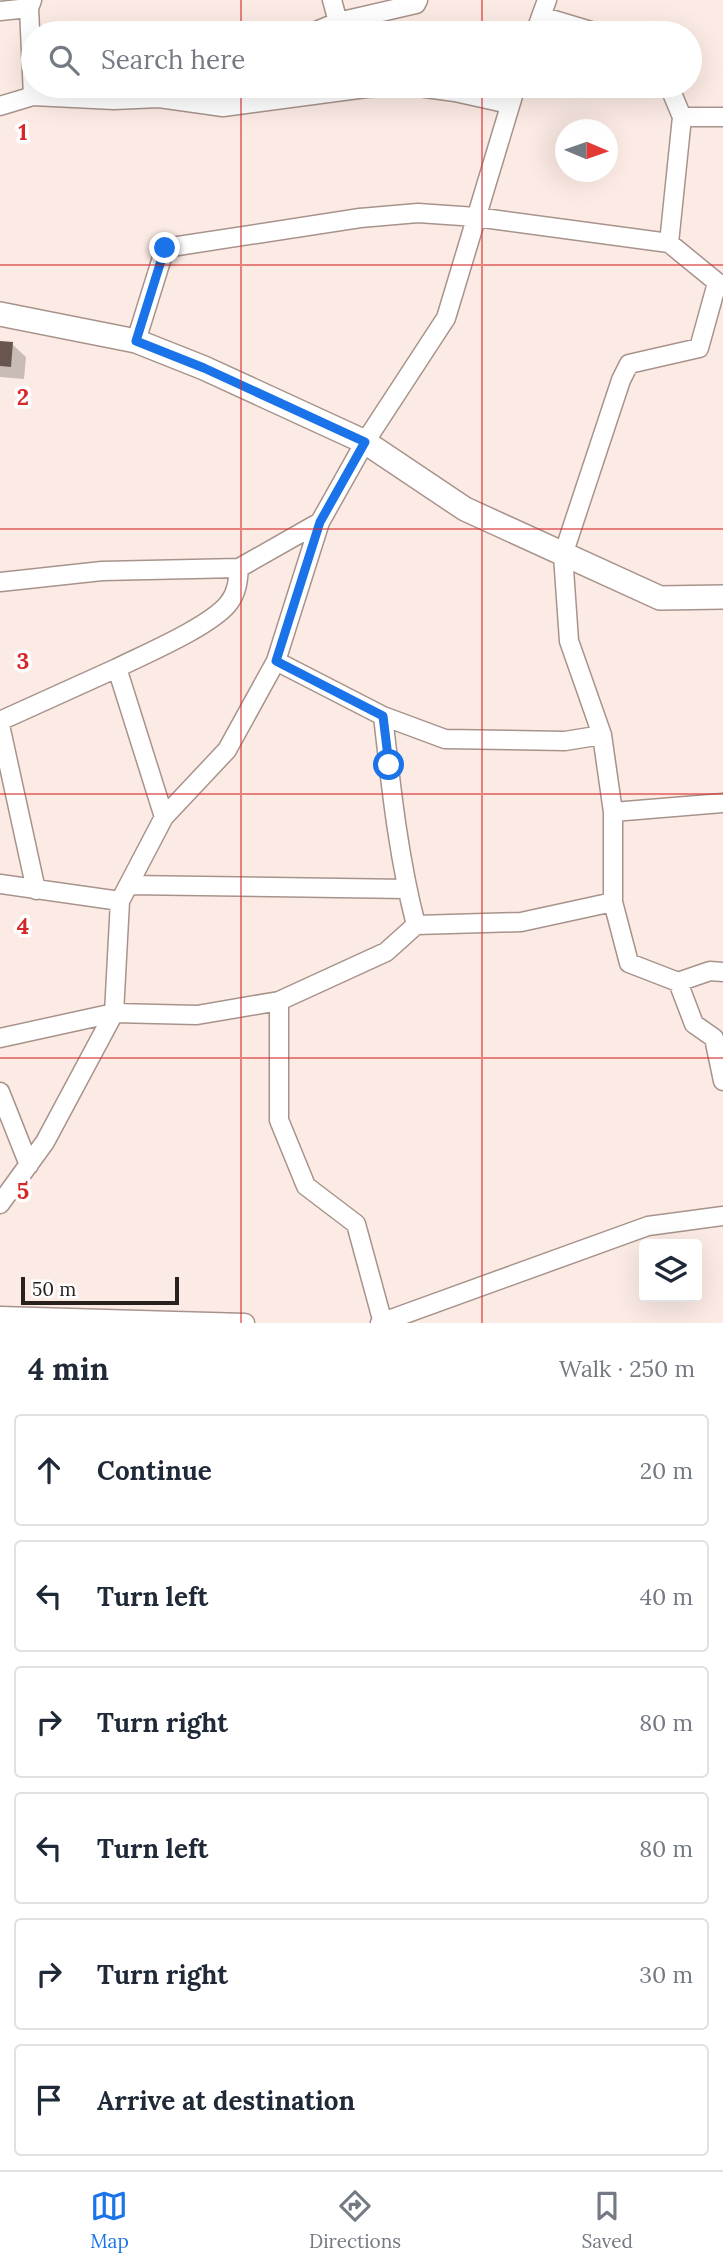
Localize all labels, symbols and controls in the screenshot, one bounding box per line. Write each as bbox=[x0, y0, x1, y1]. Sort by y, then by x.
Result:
search box bbox=[21, 21, 702, 98]
icon: search bbox=[45, 41, 83, 79]
text: Search here bbox=[101, 43, 245, 76]
text: 1 bbox=[18, 117, 28, 146]
north arrow bbox=[555, 119, 618, 182]
route end bbox=[149, 232, 180, 263]
text: 2 bbox=[17, 382, 29, 411]
text: 3 bbox=[17, 646, 29, 675]
route start bbox=[373, 749, 404, 780]
text: 4 bbox=[17, 911, 29, 940]
text: 5 bbox=[17, 1176, 29, 1205]
map controls bbox=[639, 1239, 702, 1302]
button: layers bbox=[639, 1239, 702, 1302]
scale bar bbox=[21, 1274, 178, 1306]
text: 50 m bbox=[32, 1277, 76, 1301]
text: 4 min bbox=[28, 1350, 109, 1388]
text: Walk · 250 m bbox=[559, 1354, 695, 1383]
icon: ahead bbox=[30, 1451, 68, 1489]
text: Continue bbox=[97, 1454, 212, 1487]
text: 20 m bbox=[640, 1456, 693, 1485]
icon: left bbox=[30, 1577, 68, 1615]
text: Turn left bbox=[97, 1580, 208, 1613]
text: 40 m bbox=[640, 1582, 693, 1611]
icon: right bbox=[30, 1703, 68, 1741]
text: Turn right bbox=[97, 1706, 228, 1739]
text: 80 m bbox=[639, 1708, 693, 1737]
icon: left bbox=[30, 1829, 68, 1867]
text: Turn left bbox=[97, 1832, 208, 1865]
text: 80 m bbox=[639, 1834, 693, 1863]
icon: right bbox=[30, 1955, 68, 1993]
text: Turn right bbox=[97, 1958, 228, 1991]
text: 30 m bbox=[639, 1960, 693, 1989]
icon: arrive bbox=[30, 2081, 68, 2119]
text: Arrive at destination bbox=[97, 2084, 355, 2117]
tab: Map bbox=[90, 2187, 129, 2253]
tab: Directions bbox=[309, 2187, 401, 2253]
tab: Saved bbox=[581, 2187, 633, 2253]

